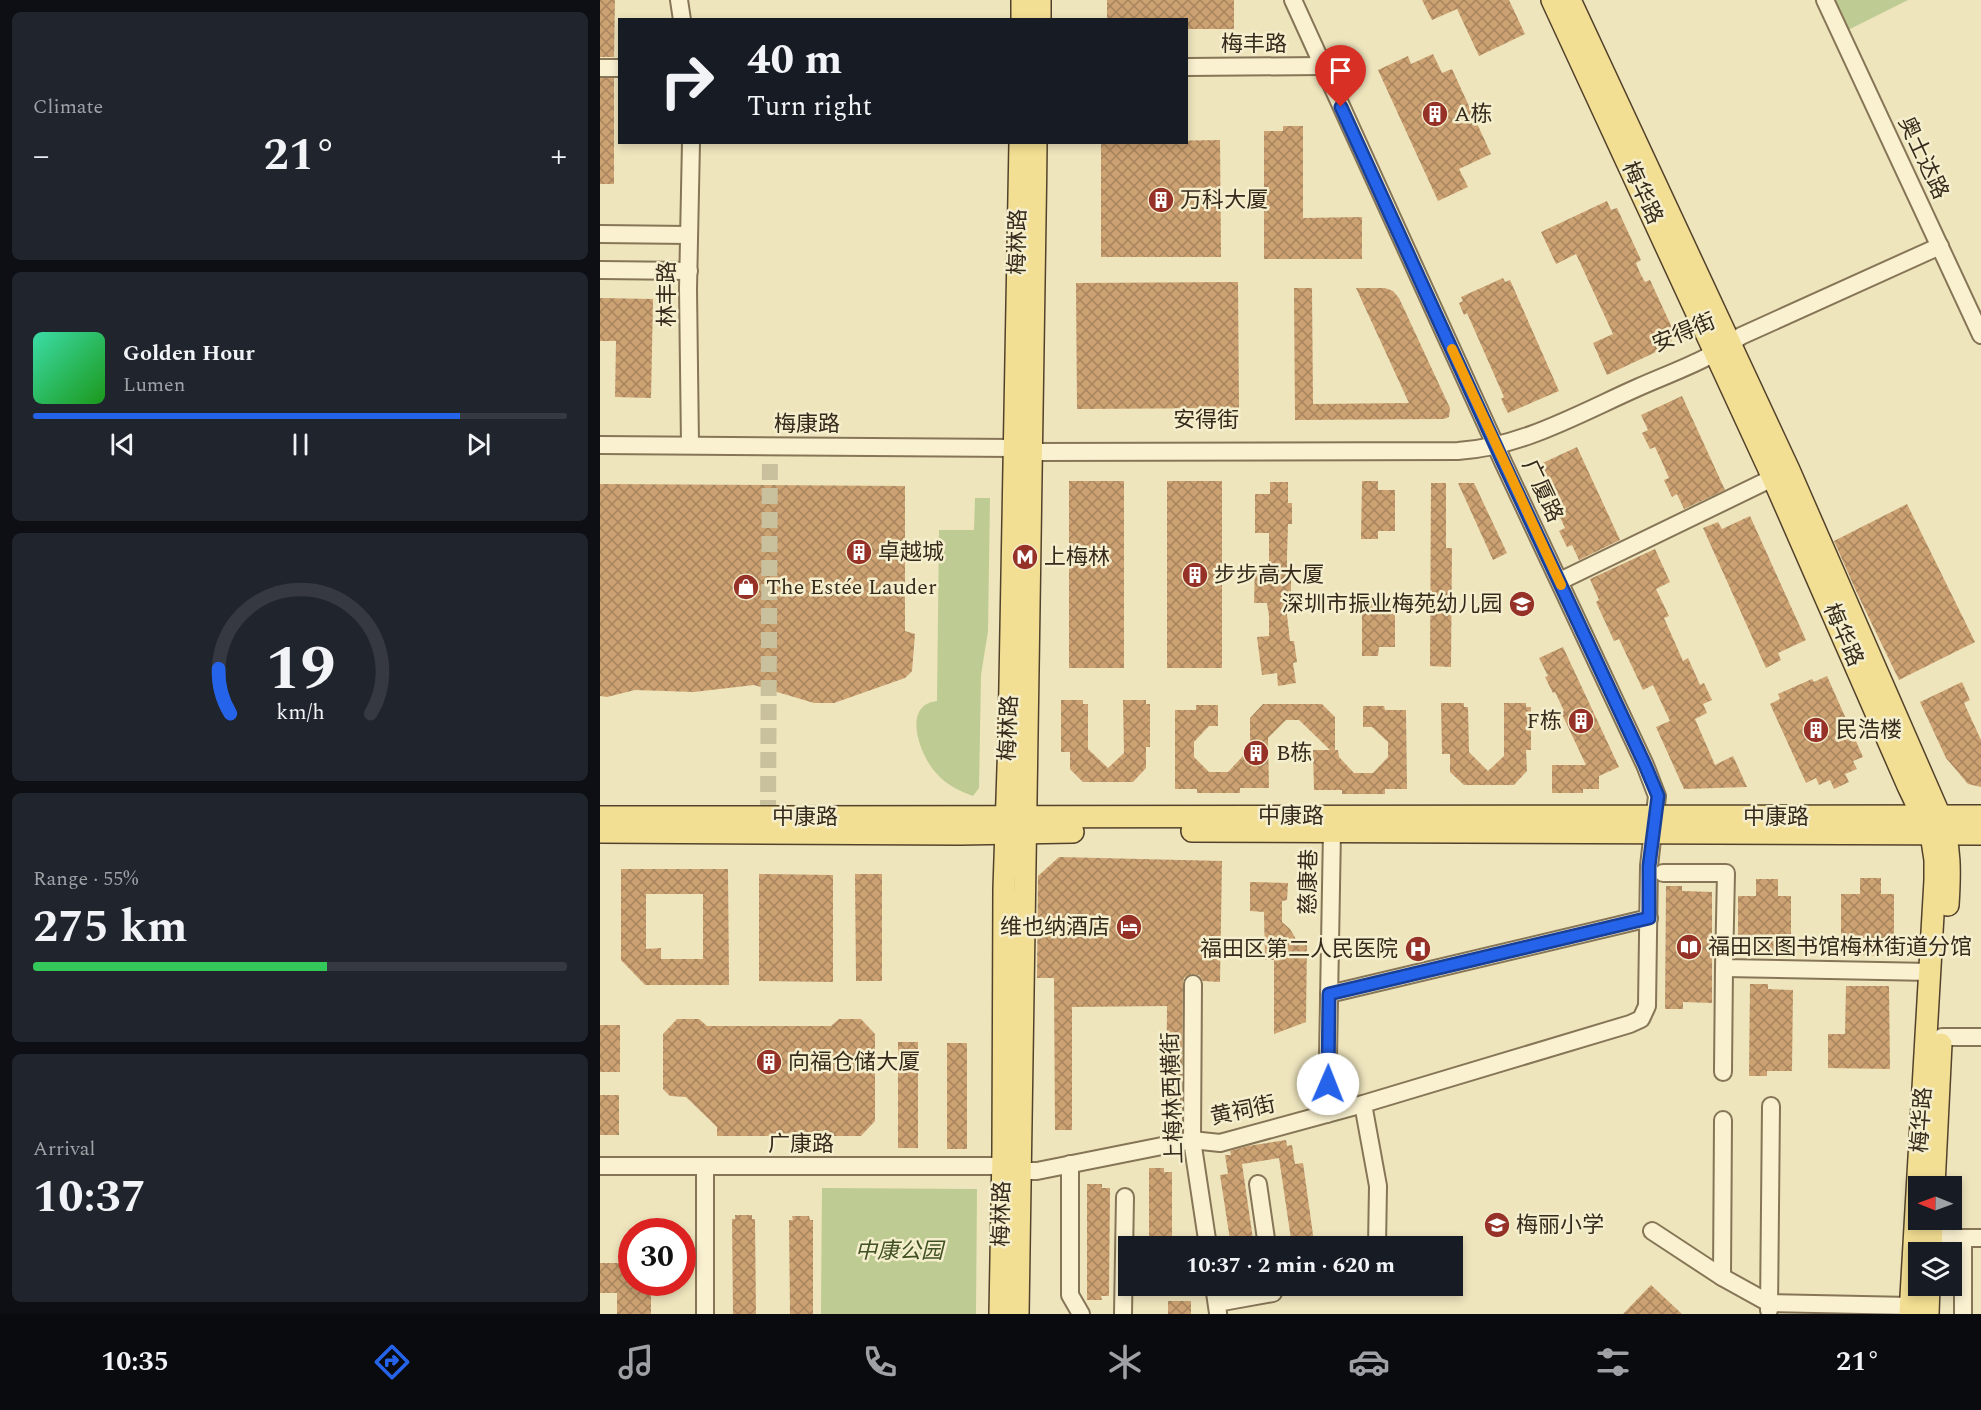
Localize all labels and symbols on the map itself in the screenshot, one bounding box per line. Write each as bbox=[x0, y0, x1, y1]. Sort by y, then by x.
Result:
street label: 梅丰路 bbox=[1221, 28, 1287, 61]
pin bbox=[1315, 45, 1366, 107]
place label: A栋 bbox=[1454, 98, 1493, 131]
building icon: A栋 bbox=[1420, 99, 1450, 129]
street label: 奥士达路 bbox=[1889, 111, 1957, 205]
street label: 梅华路 bbox=[1613, 156, 1671, 230]
place label: 万科大厦 bbox=[1180, 184, 1268, 217]
building icon: 万科大厦 bbox=[1146, 185, 1176, 215]
street label: 梅林路 bbox=[1001, 209, 1035, 275]
street label: 林丰路 bbox=[651, 261, 684, 327]
street label: 安得街 bbox=[1647, 305, 1721, 361]
street label: 安得街 bbox=[1173, 404, 1239, 437]
street label: 梅康路 bbox=[774, 408, 840, 441]
street label: 广厦路 bbox=[1513, 454, 1571, 528]
place label: 卓越城 bbox=[878, 536, 944, 569]
building icon: 卓越城 bbox=[844, 537, 874, 567]
place label: 上梅林 bbox=[1044, 541, 1110, 574]
metro station icon: 上梅林 bbox=[1010, 542, 1040, 572]
place label: 步步高大厦 bbox=[1214, 559, 1324, 592]
building icon: 步步高大厦 bbox=[1180, 560, 1210, 590]
place label: The Estée Lauder bbox=[766, 571, 937, 604]
shop icon: The Estée Lauder bbox=[731, 572, 761, 602]
place label: 深圳市振业梅苑幼儿园 bbox=[1282, 588, 1502, 621]
school or university icon: 深圳市振业梅苑幼儿园 bbox=[1507, 589, 1537, 619]
street label: 梅华路 bbox=[1815, 598, 1871, 672]
street label: 梅林路 bbox=[991, 694, 1027, 762]
place label: F栋 bbox=[1526, 705, 1562, 738]
building icon: F栋 bbox=[1566, 706, 1596, 736]
place label: 民浩楼 bbox=[1836, 714, 1902, 747]
building icon: 民浩楼 bbox=[1801, 715, 1831, 745]
place label: B栋 bbox=[1276, 737, 1312, 770]
building icon: B栋 bbox=[1241, 738, 1271, 768]
street label: 中康路 bbox=[1258, 800, 1324, 833]
street label: 中康路 bbox=[772, 801, 838, 834]
street label: 中康路 bbox=[1743, 801, 1809, 834]
street label: 慈康巷 bbox=[1292, 849, 1326, 915]
place label: 维也纳酒店 bbox=[1000, 911, 1110, 944]
hotel icon: 维也纳酒店 bbox=[1114, 912, 1144, 942]
place label: 福田区图书馆梅林街道分馆 bbox=[1708, 931, 1972, 964]
library icon: 福田区图书馆梅林街道分馆 bbox=[1674, 932, 1704, 962]
place label: 福田区第二人民医院 bbox=[1200, 933, 1398, 966]
hospital icon: 福田区第二人民医院 bbox=[1403, 934, 1433, 964]
street label: 上梅林西横街 bbox=[1154, 1031, 1192, 1165]
place label: 向福仓储大厦 bbox=[788, 1046, 920, 1079]
building icon: 向福仓储大厦 bbox=[754, 1047, 784, 1077]
position arrow bbox=[1296, 1052, 1360, 1116]
street label: 梅华路 bbox=[1903, 1086, 1941, 1154]
street label: 黄祠街 bbox=[1207, 1088, 1279, 1134]
street label: 广康路 bbox=[768, 1128, 834, 1161]
north arrow bbox=[1908, 1176, 1962, 1230]
street label: 梅林路 bbox=[985, 1181, 1019, 1247]
place label: 梅丽小学 bbox=[1516, 1209, 1604, 1242]
school or university icon: 梅丽小学 bbox=[1482, 1210, 1512, 1240]
speed limit sign: 30 bbox=[618, 1218, 696, 1296]
park label: 中康公园 bbox=[855, 1235, 946, 1268]

